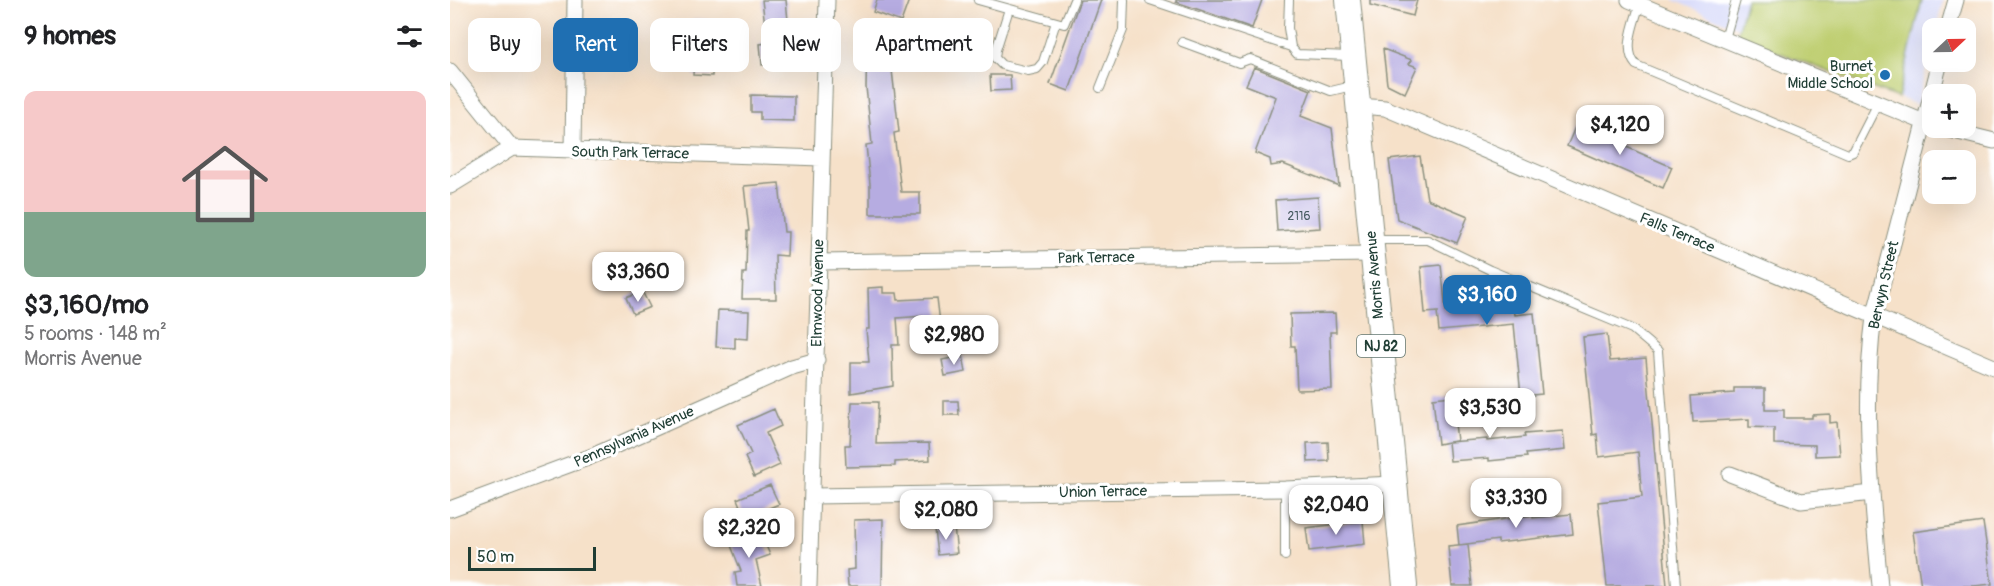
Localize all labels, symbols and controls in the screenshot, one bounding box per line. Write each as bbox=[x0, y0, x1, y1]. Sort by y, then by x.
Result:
chip: Buy bbox=[468, 18, 541, 72]
chip: Rent bbox=[553, 18, 638, 72]
chip: Filters bbox=[650, 18, 749, 72]
chip: New bbox=[761, 18, 841, 72]
chip: Apartment bbox=[853, 18, 993, 72]
north arrow bbox=[1922, 18, 1976, 72]
map controls bbox=[1922, 18, 1976, 204]
text: 9 homes bbox=[24, 20, 116, 52]
icon: filters bbox=[393, 20, 426, 53]
place label: Burnet Middle School bbox=[1788, 57, 1874, 93]
marker: Burnet Middle School bbox=[1878, 68, 1892, 82]
button: + bbox=[1922, 84, 1976, 138]
pin: $4,120 bbox=[1571, 105, 1669, 156]
text: $4,120 bbox=[1590, 112, 1650, 137]
icon: home bbox=[171, 130, 279, 238]
street label: South Park Terrace bbox=[571, 142, 690, 164]
button: − bbox=[1922, 150, 1976, 204]
house number: 2116 bbox=[1287, 209, 1311, 224]
street label: Falls Terrace bbox=[1637, 209, 1718, 258]
street label: Morris Avenue bbox=[1362, 230, 1388, 320]
street label: Elmwood Avenue bbox=[808, 238, 828, 347]
street label: Berwyn Street bbox=[1865, 238, 1904, 331]
street label: Park Terrace bbox=[1057, 248, 1135, 268]
pin: $3,360 bbox=[589, 252, 687, 303]
text: $3,360 bbox=[606, 259, 670, 284]
pin: $3,160 bbox=[1438, 275, 1536, 326]
text: $3,160 bbox=[1457, 282, 1517, 307]
text: $3,160/mo bbox=[24, 289, 149, 321]
pin: $2,980 bbox=[905, 315, 1003, 366]
text: 5 rooms · 148 m² bbox=[24, 321, 167, 346]
text: $2,980 bbox=[923, 322, 985, 347]
road number: NJ 82 bbox=[1357, 335, 1405, 357]
text: Morris Avenue bbox=[24, 346, 142, 371]
pin: $3,530 bbox=[1441, 388, 1539, 439]
text: $3,530 bbox=[1459, 395, 1521, 420]
street label: Pennsylvania Avenue bbox=[571, 402, 698, 472]
pin: $3,330 bbox=[1467, 478, 1565, 529]
street label: Union Terrace bbox=[1059, 482, 1148, 502]
pin: $2,040 bbox=[1287, 485, 1385, 536]
text: $3,330 bbox=[1484, 485, 1548, 510]
pin: $2,080 bbox=[897, 490, 995, 541]
text: $2,040 bbox=[1303, 492, 1369, 517]
text: $2,080 bbox=[914, 497, 978, 522]
pin: $2,320 bbox=[700, 508, 798, 559]
text: $2,320 bbox=[717, 515, 781, 540]
scale bar bbox=[468, 544, 596, 572]
text: 50 m bbox=[477, 547, 514, 567]

